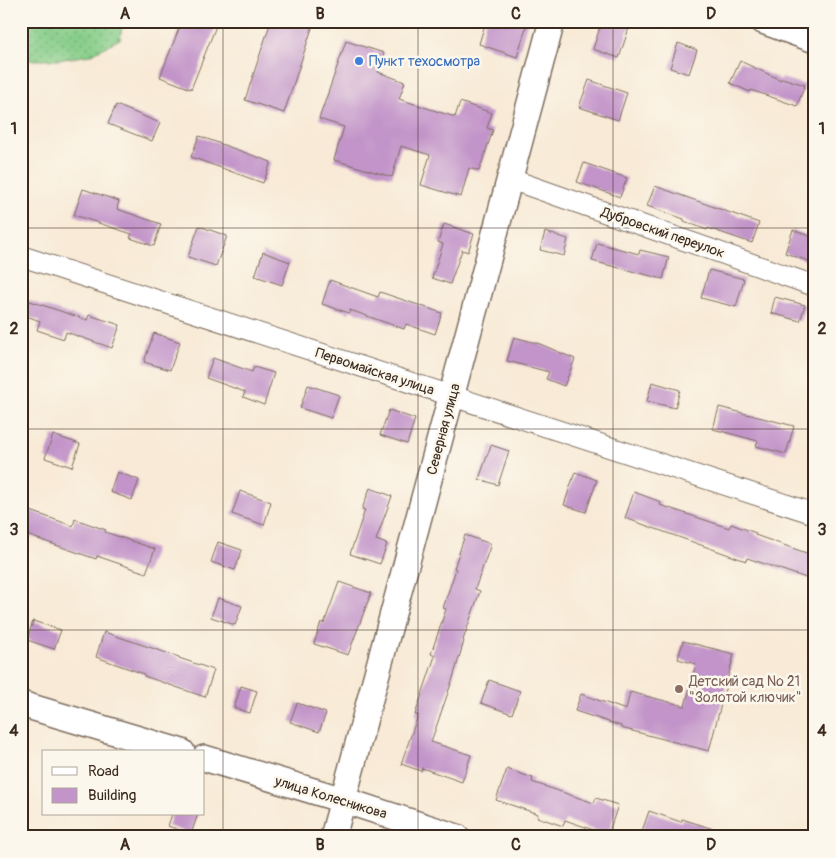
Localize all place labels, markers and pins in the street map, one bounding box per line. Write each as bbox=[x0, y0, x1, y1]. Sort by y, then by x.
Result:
place label: Пункт техосмотра bbox=[369, 53, 480, 70]
marker: Пункт техосмотра bbox=[353, 55, 365, 67]
place label: Детский сад № 21 "Золотой ключик" bbox=[688, 673, 801, 706]
marker: Детский сад № 21 "Золотой ключик" bbox=[673, 683, 685, 695]

